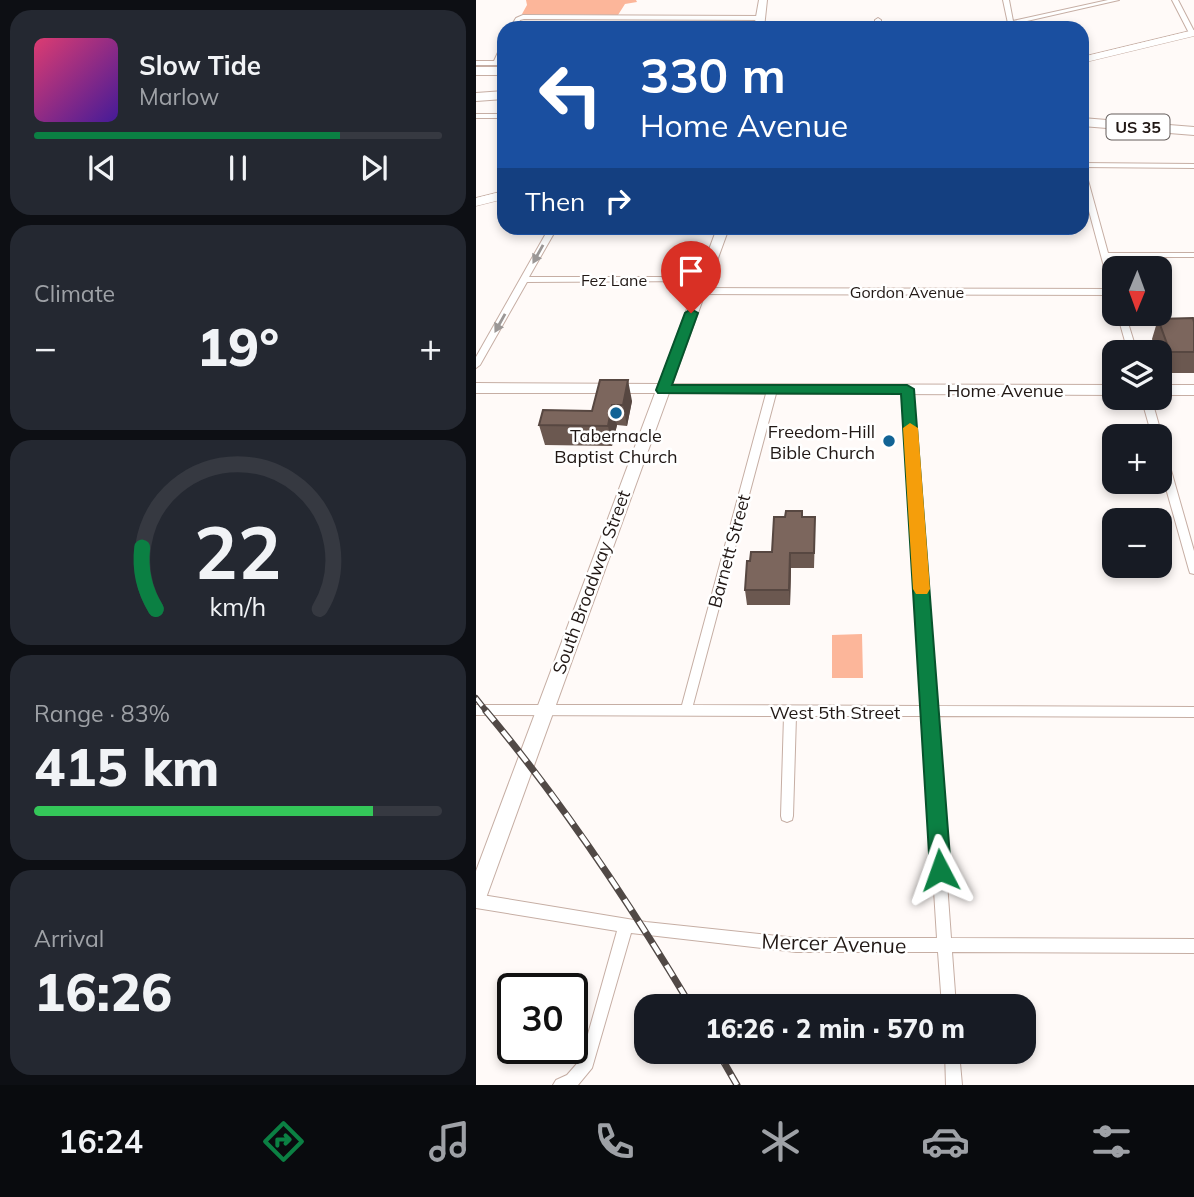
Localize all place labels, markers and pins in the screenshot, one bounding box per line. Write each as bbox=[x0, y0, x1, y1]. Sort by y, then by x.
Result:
pin bbox=[661, 241, 721, 313]
marker: Tabernacle Baptist Church bbox=[608, 405, 624, 421]
place label: Freedom-Hill Bible Church bbox=[768, 420, 875, 464]
place label: Tabernacle Baptist Church bbox=[554, 424, 678, 468]
marker: Freedom-Hill Bible Church bbox=[881, 433, 897, 449]

